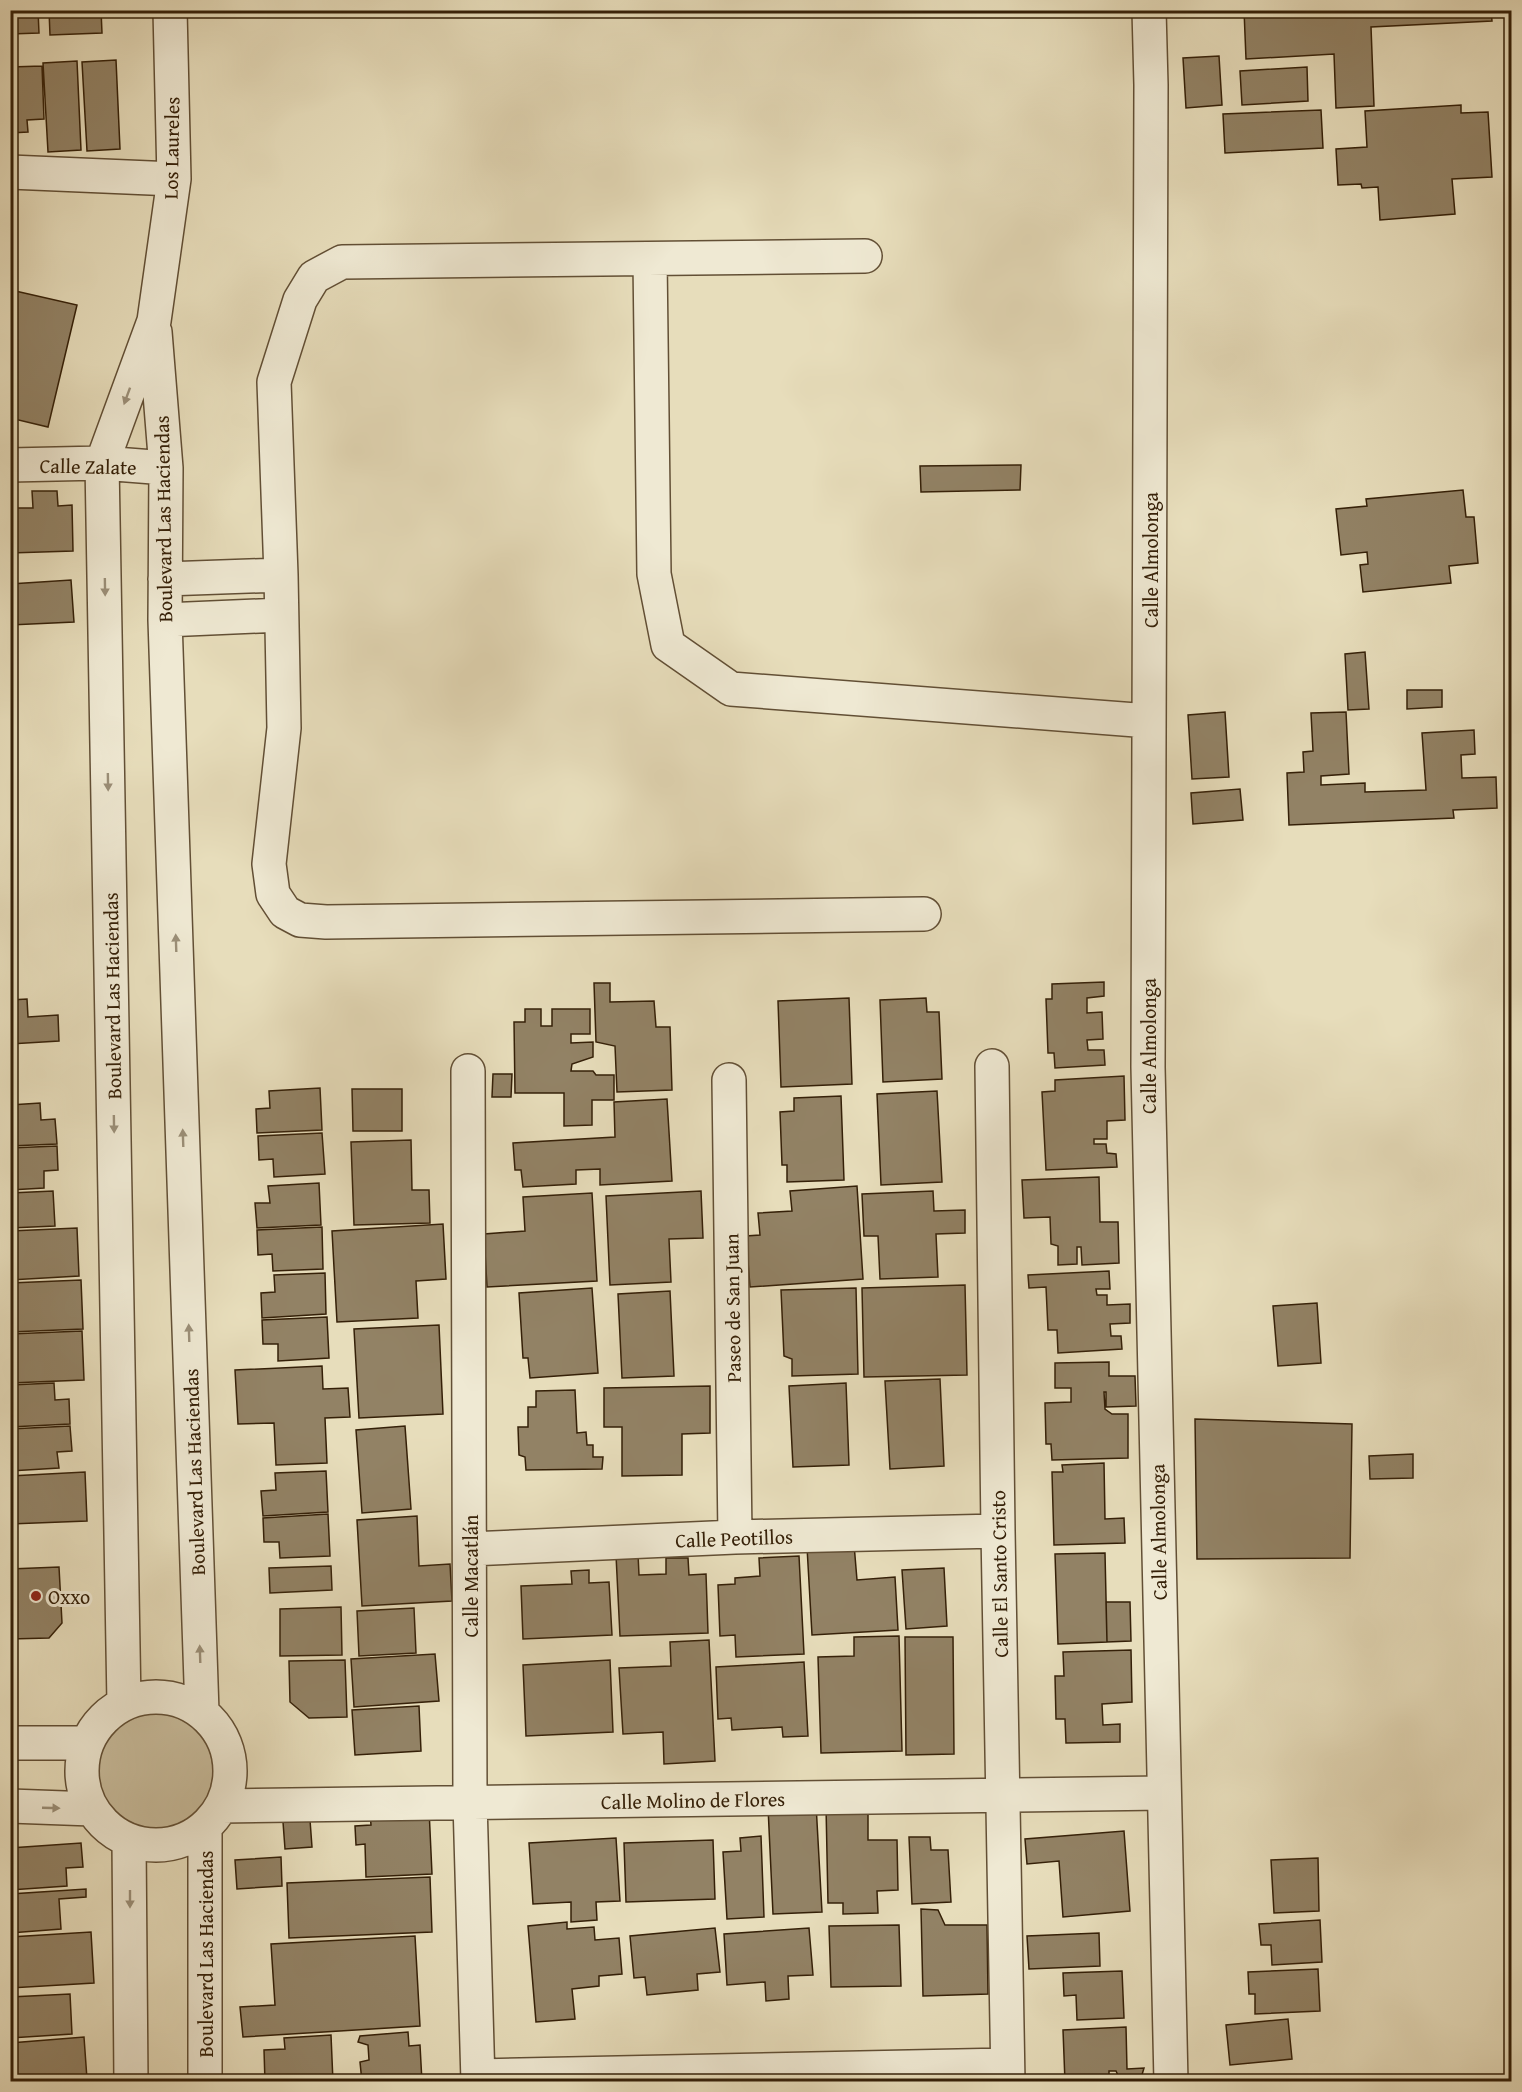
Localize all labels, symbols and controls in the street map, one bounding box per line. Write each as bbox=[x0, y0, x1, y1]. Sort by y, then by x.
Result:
street label: Los Laureles bbox=[156, 96, 186, 200]
one-way arrow bbox=[121, 387, 131, 405]
street label: Boulevard Las Haciendas bbox=[147, 415, 179, 623]
street label: Calle Zalate bbox=[39, 451, 137, 481]
street label: Calle Almolonga bbox=[1136, 491, 1165, 628]
one-way arrow bbox=[100, 577, 109, 596]
one-way arrow bbox=[103, 772, 113, 791]
street label: Boulevard Las Haciendas bbox=[96, 892, 128, 1100]
one-way arrow bbox=[171, 934, 181, 953]
street label: Calle Almolonga bbox=[1134, 977, 1163, 1114]
one-way arrow bbox=[109, 1114, 118, 1133]
one-way arrow bbox=[178, 1129, 187, 1148]
street label: Paseo de San Juan bbox=[716, 1233, 748, 1383]
one-way arrow bbox=[185, 1323, 194, 1342]
street label: Boulevard Las Haciendas bbox=[176, 1368, 212, 1576]
street label: Calle Almolonga bbox=[1142, 1463, 1174, 1600]
street label: Calle El Santo Cristo bbox=[983, 1490, 1015, 1658]
street label: Calle Macatlán bbox=[456, 1515, 485, 1637]
street label: Calle Peotillos bbox=[675, 1521, 793, 1555]
place label: Oxxo bbox=[48, 1582, 90, 1611]
marker: Oxxo bbox=[29, 1589, 43, 1603]
one-way arrow bbox=[195, 1644, 205, 1663]
street label: Calle Molino de Flores bbox=[601, 1784, 785, 1816]
one-way arrow bbox=[42, 1803, 61, 1812]
street label: Boulevard Las Haciendas bbox=[191, 1850, 220, 2057]
one-way arrow bbox=[125, 1890, 135, 1909]

